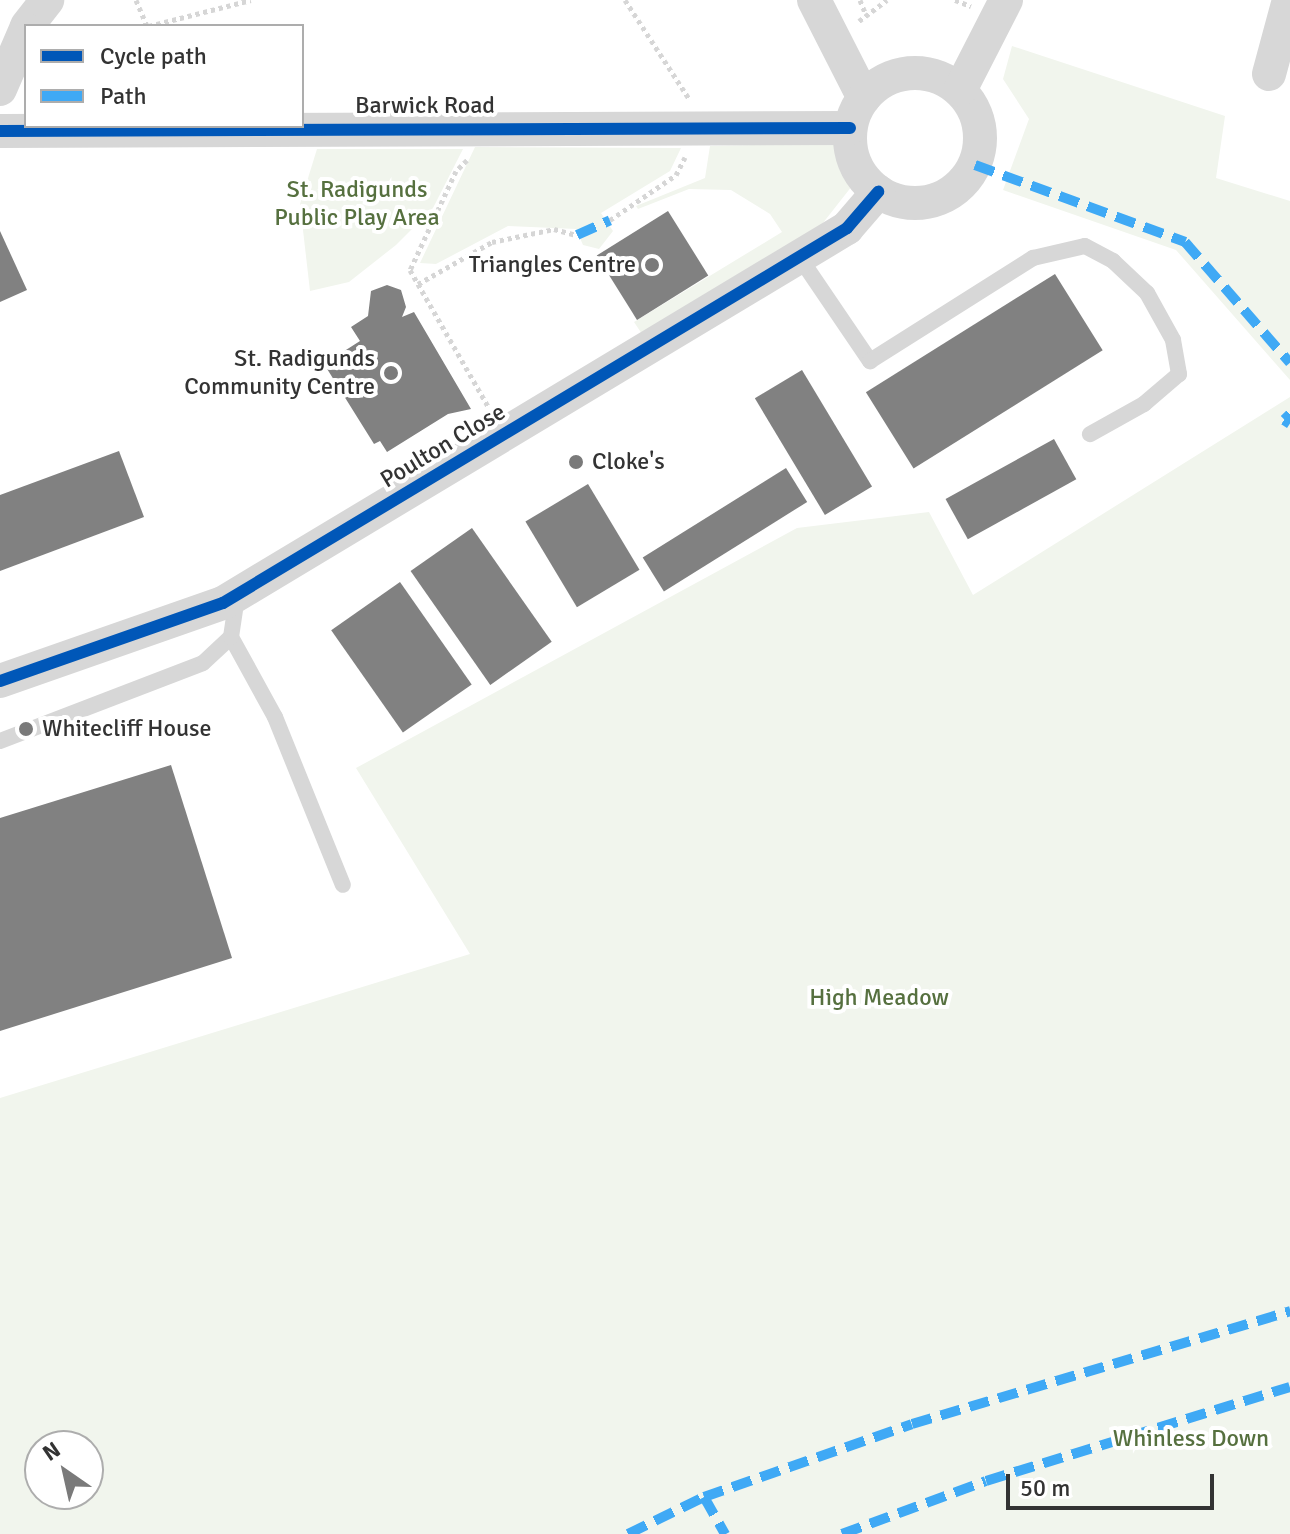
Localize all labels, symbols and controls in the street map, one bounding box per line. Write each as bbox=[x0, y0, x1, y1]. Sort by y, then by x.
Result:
legend bbox=[24, 24, 304, 128]
text: Cycle path bbox=[100, 41, 207, 71]
text: Path bbox=[100, 81, 146, 111]
street label: Barwick Road bbox=[355, 92, 495, 120]
park label: St. Radigunds Public Play Area bbox=[274, 176, 440, 232]
place label: Triangles Centre bbox=[469, 251, 636, 279]
marker: Triangles Centre bbox=[643, 256, 661, 274]
place label: St. Radigunds Community Centre bbox=[184, 345, 375, 401]
marker: St. Radigunds Community Centre bbox=[382, 364, 400, 382]
street label: Poulton Close bbox=[375, 397, 511, 495]
place label: Cloke's bbox=[592, 448, 665, 476]
marker: Cloke's bbox=[567, 453, 585, 471]
place label: Whitecliff House bbox=[42, 715, 212, 743]
marker: Whitecliff House bbox=[17, 720, 35, 738]
park label: High Meadow bbox=[809, 984, 949, 1012]
park label: Whinless Down bbox=[1113, 1425, 1269, 1453]
north arrow bbox=[24, 1430, 104, 1510]
text: N bbox=[38, 1436, 65, 1467]
scale bar bbox=[1010, 1458, 1218, 1508]
text: 50 m bbox=[1020, 1473, 1070, 1503]

